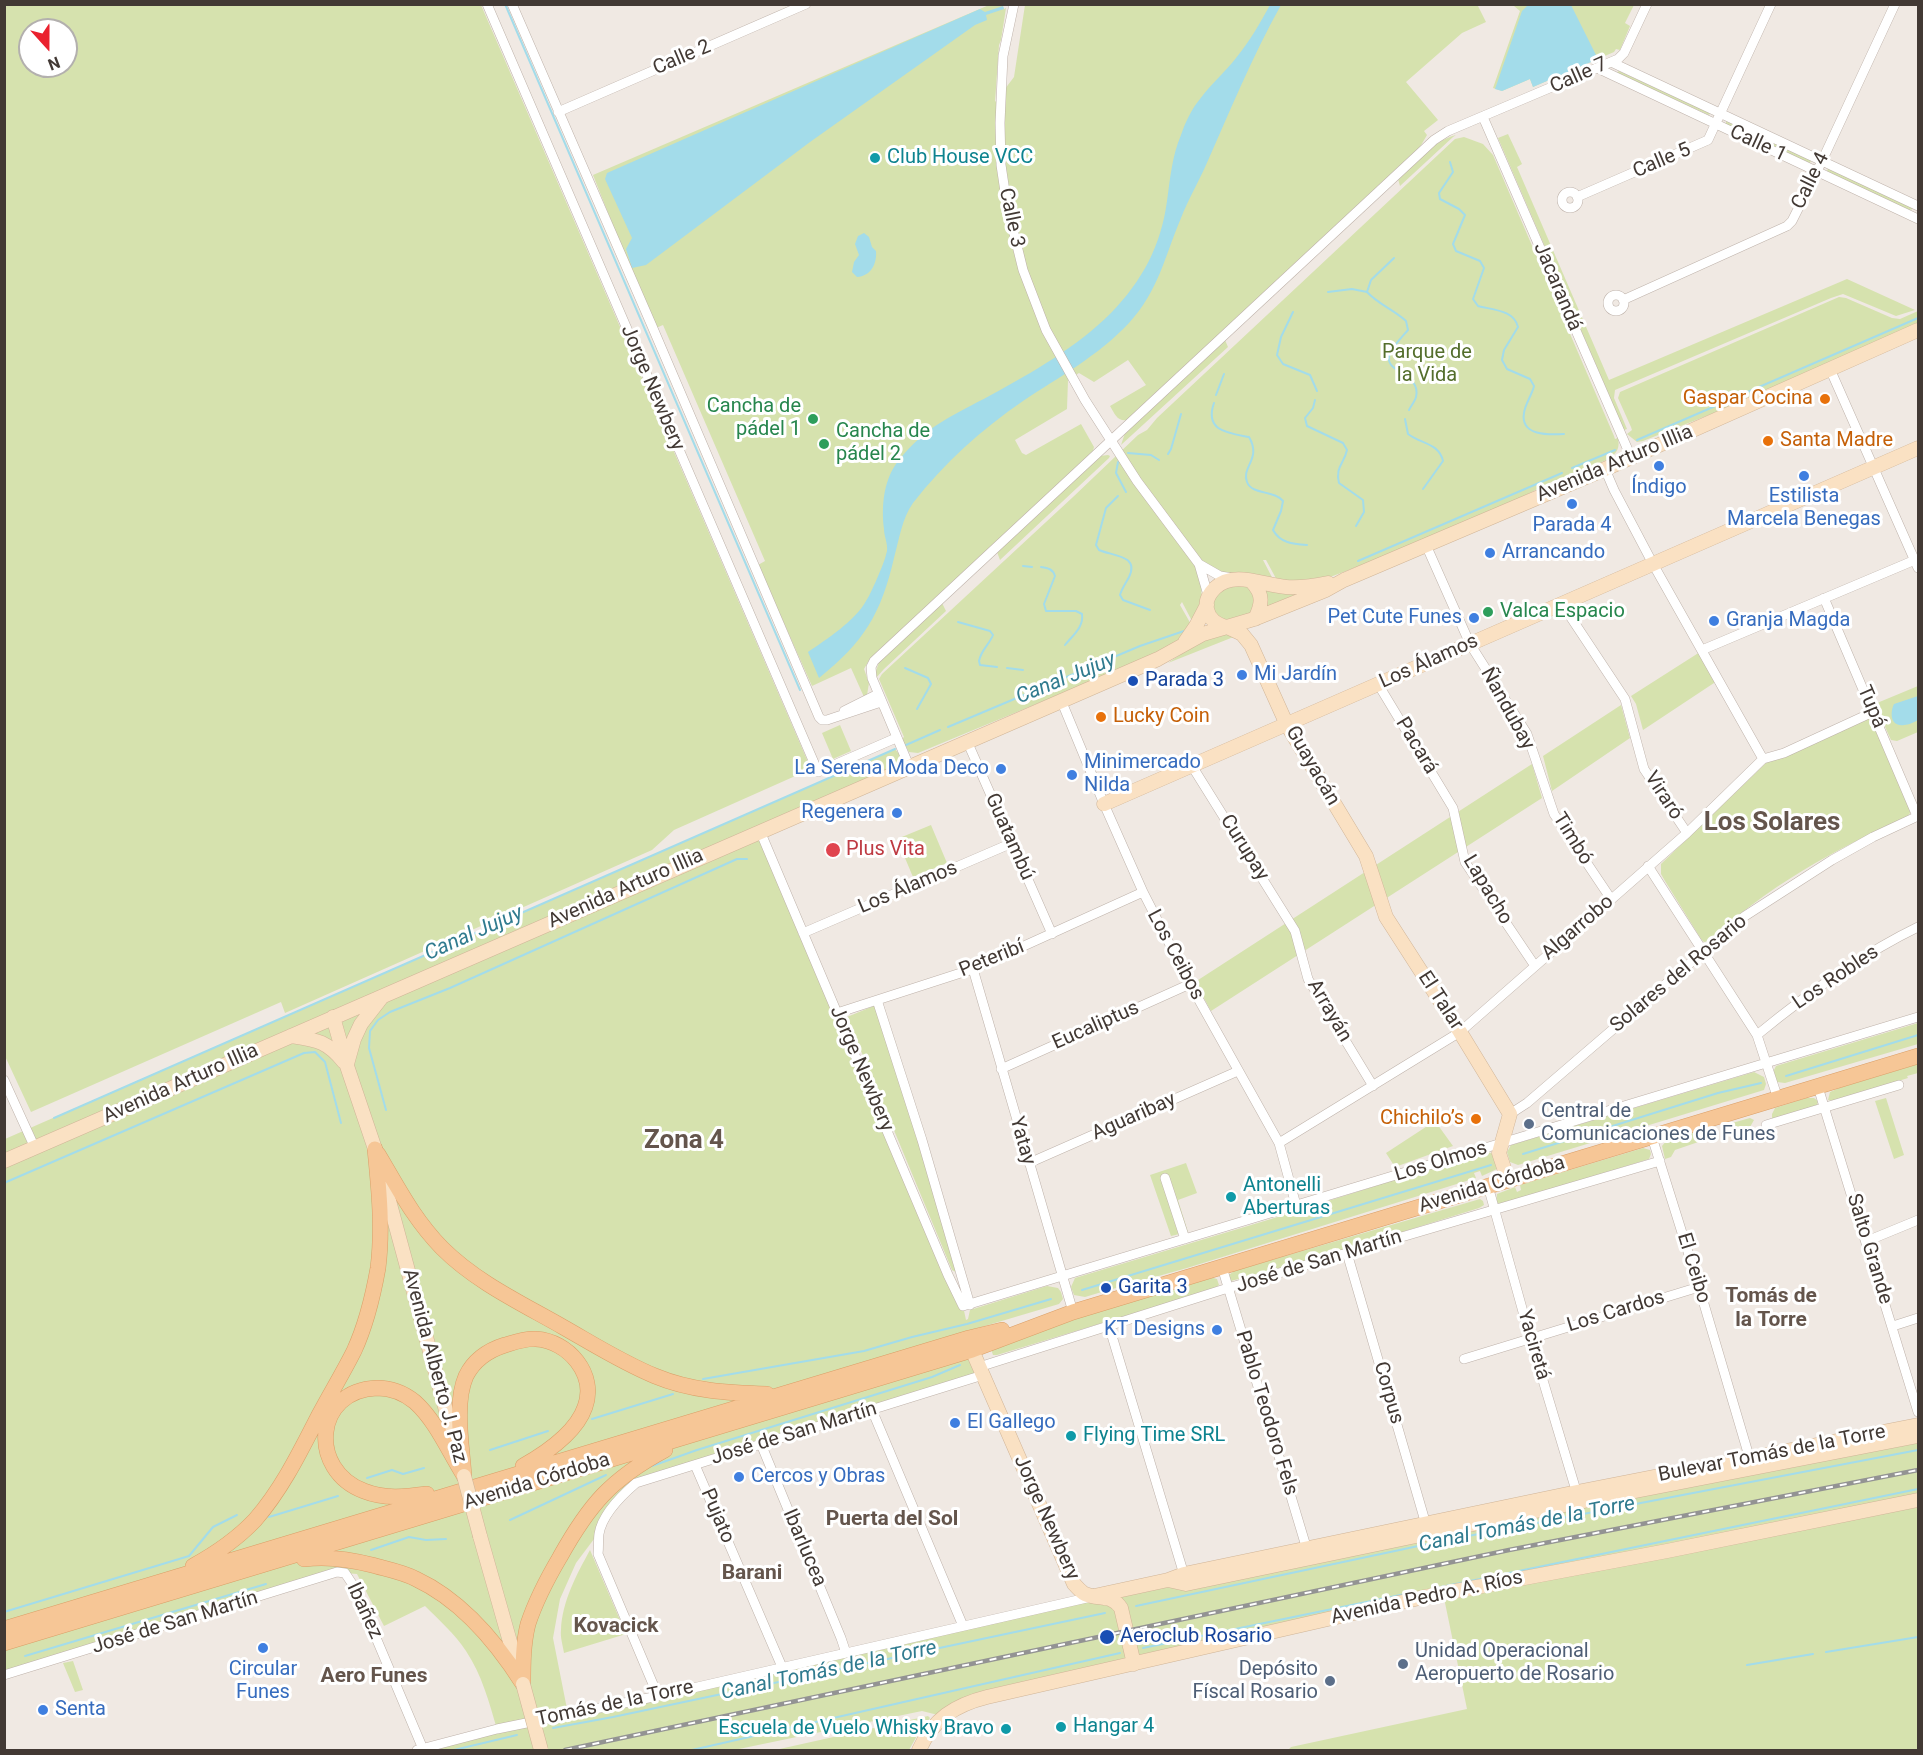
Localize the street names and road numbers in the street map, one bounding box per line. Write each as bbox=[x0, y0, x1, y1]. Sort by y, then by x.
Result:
street label: Calle 2 bbox=[649, 35, 715, 81]
street label: Calle 7 bbox=[1547, 53, 1611, 99]
street label: Calle 1 bbox=[1726, 120, 1790, 168]
street label: Calle 5 bbox=[1629, 138, 1695, 184]
street label: Calle 4 bbox=[1787, 149, 1835, 213]
street label: Calle 3 bbox=[993, 186, 1029, 250]
street label: Jacarandá bbox=[1528, 239, 1586, 335]
street label: Jorge Newbery bbox=[615, 322, 689, 454]
street label: Avenida Arturo Illia bbox=[1533, 420, 1697, 508]
street label: Los Álamos bbox=[1376, 630, 1482, 694]
street label: Ñandubay bbox=[1475, 664, 1539, 754]
street label: Tupá bbox=[1851, 682, 1891, 732]
street label: Pacará bbox=[1390, 713, 1442, 779]
street label: Guayacán bbox=[1280, 722, 1344, 810]
street label: Viraró bbox=[1639, 767, 1687, 825]
street label: Guatambú bbox=[979, 790, 1039, 884]
street label: Timbó bbox=[1547, 808, 1597, 870]
street label: Curupay bbox=[1214, 811, 1274, 885]
street label: Avenida Arturo Illia bbox=[545, 844, 707, 934]
street label: Lapacho bbox=[1457, 851, 1517, 929]
street label: Los Álamos bbox=[855, 856, 961, 920]
street label: Algarrobo bbox=[1537, 890, 1619, 966]
street label: Los Ceibos bbox=[1141, 906, 1209, 1004]
street label: Solares del Rosario bbox=[1606, 910, 1752, 1038]
street label: Peteribí bbox=[956, 935, 1028, 983]
street label: Los Robles bbox=[1789, 941, 1883, 1015]
street label: El Talar bbox=[1412, 967, 1468, 1035]
street label: Arrayán bbox=[1302, 975, 1356, 1047]
street label: Eucaliptus bbox=[1049, 996, 1143, 1056]
street label: Jorge Newbery bbox=[824, 1003, 898, 1135]
street label: Avenida Arturo Illia bbox=[100, 1039, 262, 1129]
street label: Aguaribay bbox=[1088, 1088, 1180, 1146]
street label: Yatay bbox=[1004, 1114, 1040, 1168]
street label: Los Olmos bbox=[1392, 1137, 1490, 1187]
street label: Avenida Córdoba bbox=[1416, 1151, 1568, 1219]
street label: Salto Grande bbox=[1841, 1191, 1897, 1307]
street label: José de San Martín bbox=[1233, 1225, 1405, 1299]
street label: El Ceibo bbox=[1671, 1230, 1715, 1306]
street label: Avenida Alberto J. Paz bbox=[397, 1266, 471, 1466]
street label: Los Cardos bbox=[1564, 1286, 1668, 1338]
street label: Yaciretá bbox=[1512, 1307, 1554, 1383]
street label: Pablo Teodoro Fels bbox=[1230, 1328, 1302, 1498]
street label: Corpus bbox=[1368, 1359, 1408, 1427]
street label: José de San Martín bbox=[708, 1397, 880, 1471]
street label: Bulevar Tomás de la Torre bbox=[1656, 1420, 1888, 1488]
street label: Avenida Córdoba bbox=[461, 1448, 613, 1516]
street label: Jorge Newbery bbox=[1008, 1452, 1084, 1584]
street label: Pujato bbox=[695, 1485, 739, 1547]
street label: Ibarlucea bbox=[777, 1505, 831, 1591]
street label: Avenida Pedro A. Ríos bbox=[1329, 1566, 1525, 1630]
street label: Ibañez bbox=[341, 1579, 387, 1643]
street label: José de San Martín bbox=[89, 1586, 261, 1660]
street label: Tomás de la Torre bbox=[534, 1676, 696, 1732]

